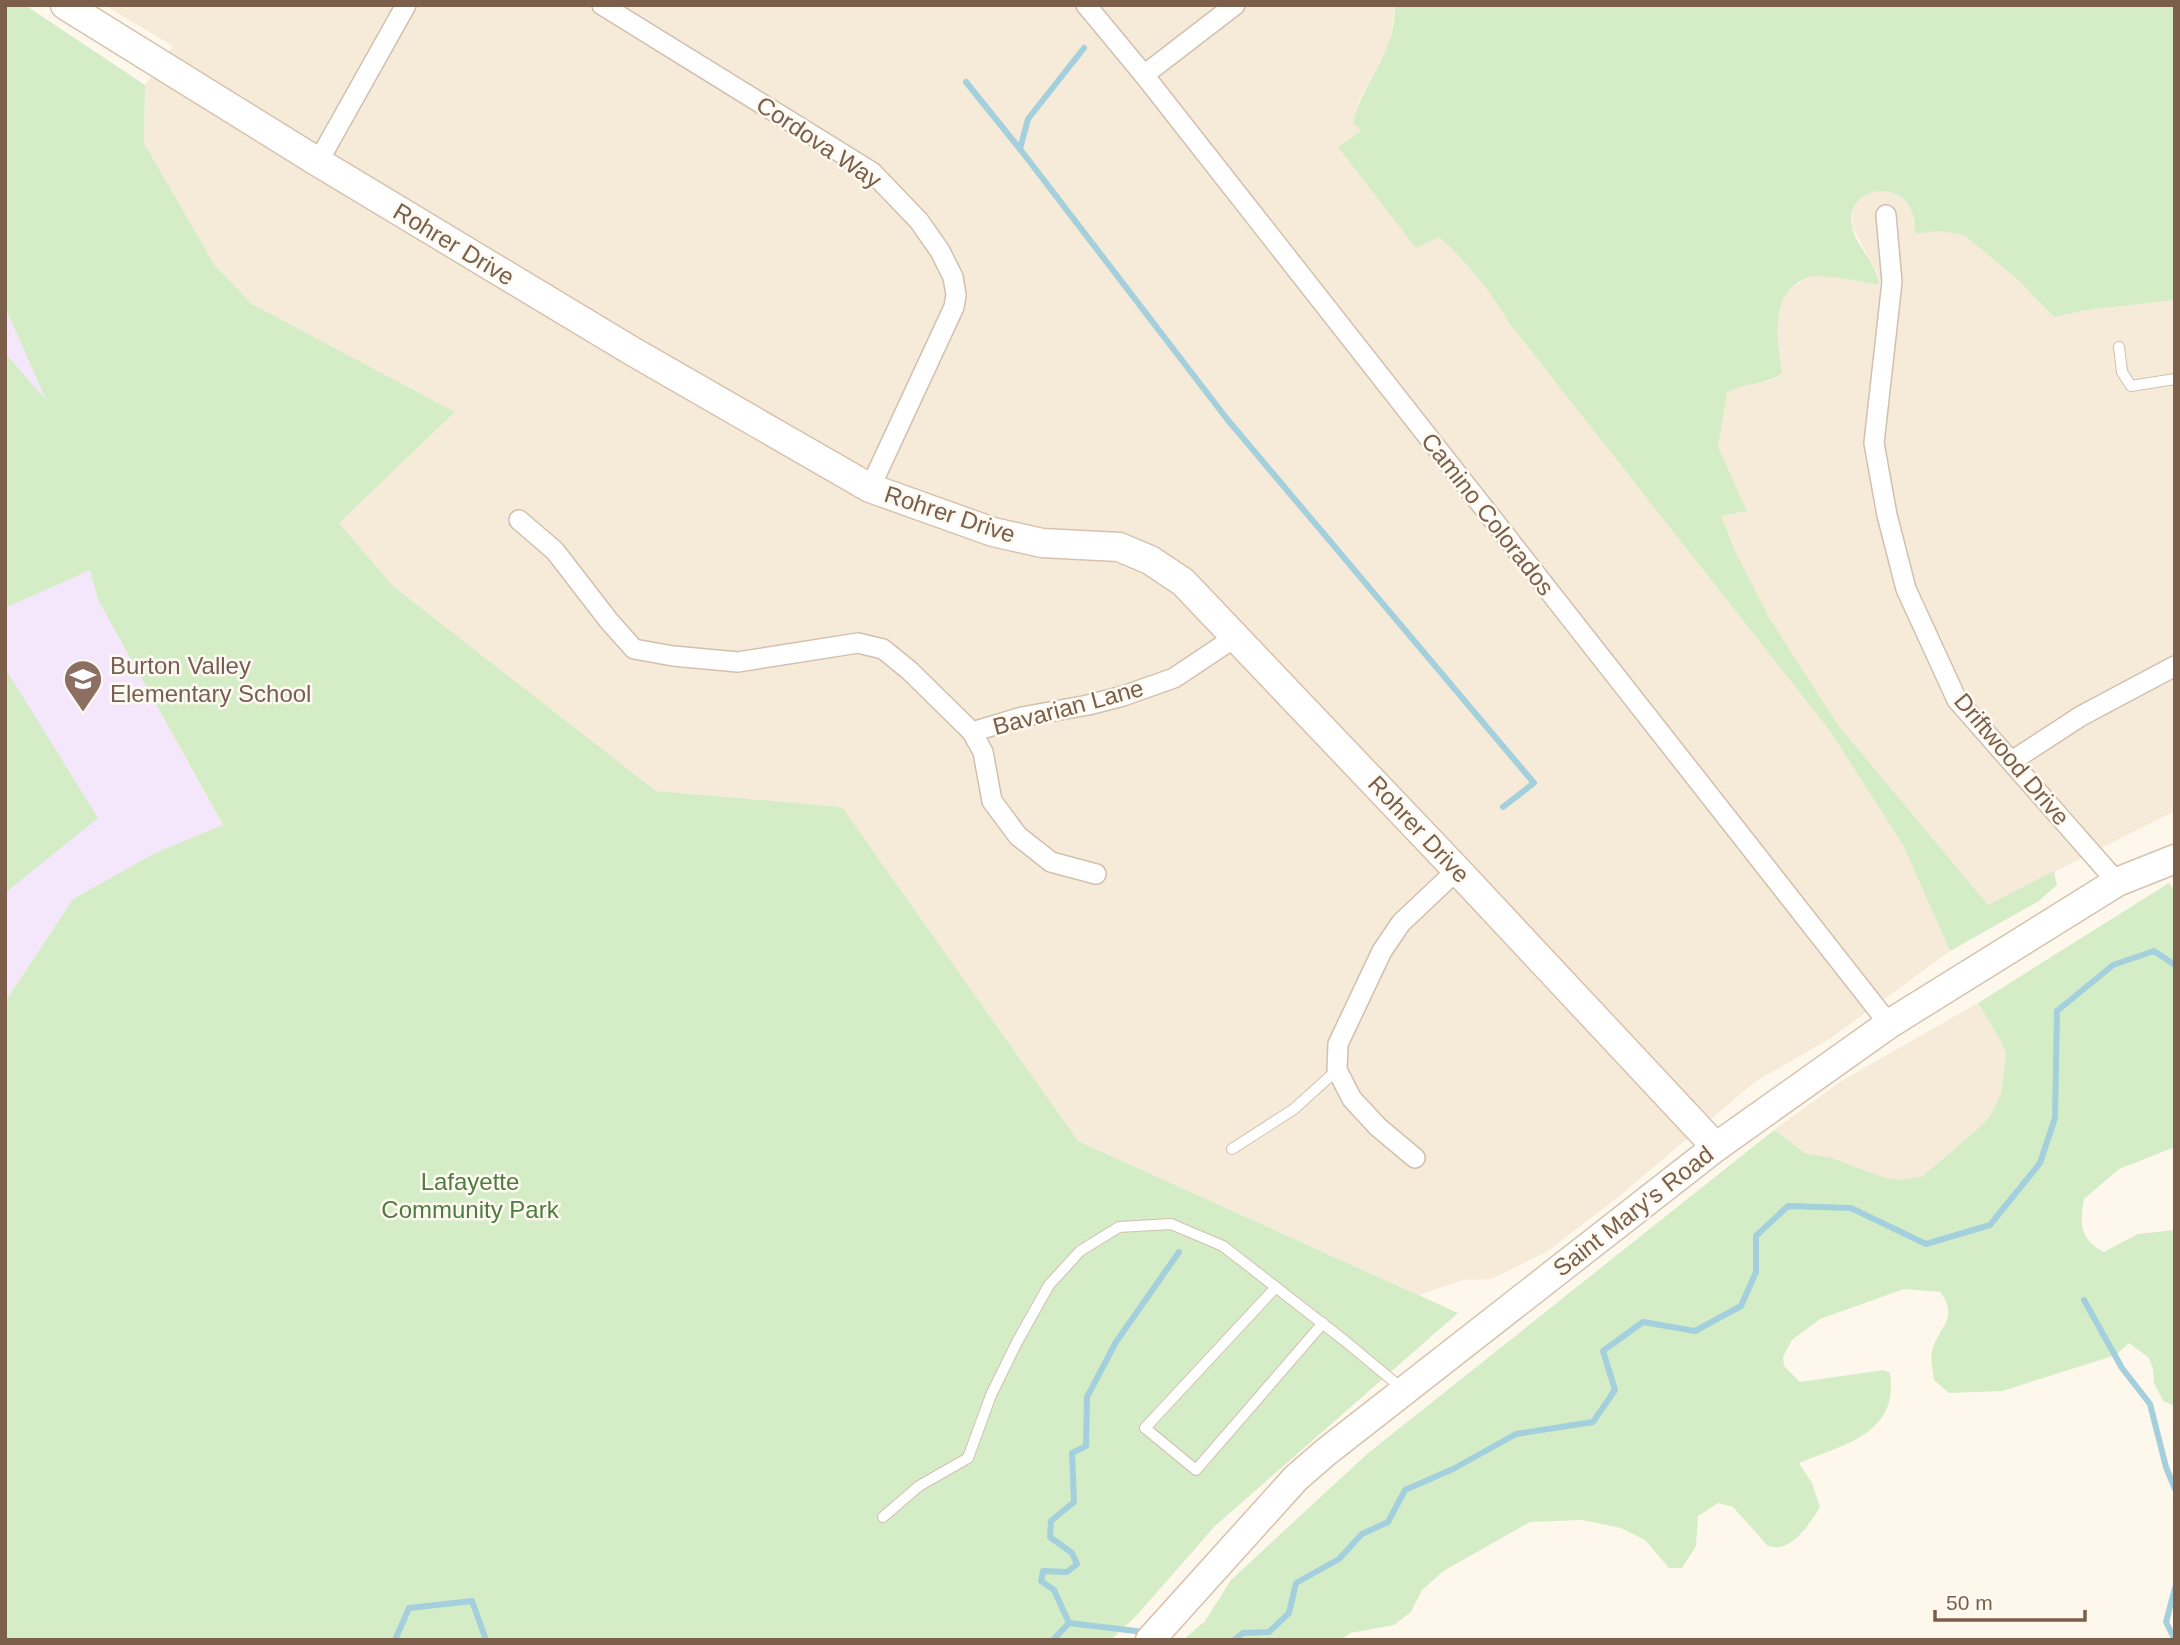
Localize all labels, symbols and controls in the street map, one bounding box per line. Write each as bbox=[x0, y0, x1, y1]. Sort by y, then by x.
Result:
street label: Cordova Way bbox=[752, 90, 886, 194]
street label: Rohrer Drive bbox=[389, 197, 519, 291]
street label: Camino Colorados bbox=[1416, 427, 1560, 601]
street label: Rohrer Drive bbox=[881, 480, 1019, 548]
place label: Burton Valley Elementary School bbox=[110, 652, 311, 707]
school or university icon: Burton Valley Elementary School bbox=[62, 658, 104, 713]
street label: Bavarian Lane bbox=[990, 674, 1146, 740]
street label: Driftwood Drive bbox=[1949, 687, 2075, 831]
street label: Rohrer Drive bbox=[1363, 770, 1475, 888]
street label: Saint Mary's Road bbox=[1548, 1140, 1718, 1282]
park label: Lafayette Community Park bbox=[381, 1168, 560, 1223]
scale bar bbox=[1935, 1578, 2086, 1622]
text: 50 m bbox=[1946, 1591, 1993, 1614]

